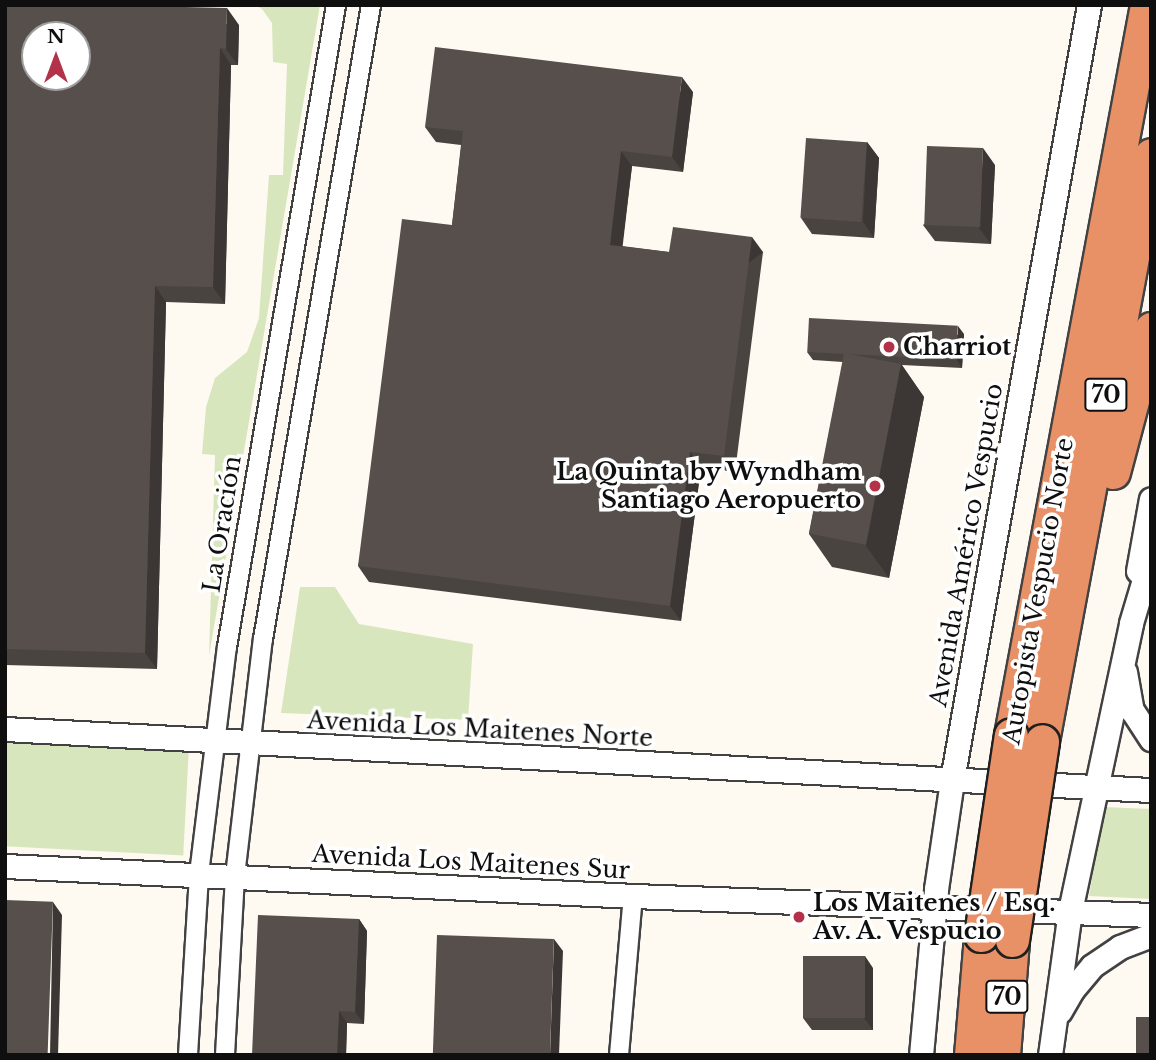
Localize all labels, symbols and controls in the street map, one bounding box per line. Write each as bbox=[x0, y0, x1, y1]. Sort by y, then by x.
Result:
north arrow bbox=[21, 21, 91, 91]
text: N bbox=[47, 25, 65, 48]
place label: Charriot bbox=[903, 333, 1011, 361]
marker: Charriot bbox=[881, 339, 897, 355]
road number: 70 bbox=[1083, 376, 1129, 414]
street label: Avenida Américo Vespucio bbox=[923, 380, 1009, 710]
street label: Autopista Vespucio Norte bbox=[997, 435, 1079, 747]
street label: La Oración bbox=[197, 453, 247, 595]
place label: La Quinta by Wyndham Santiago Aeropuerto bbox=[555, 458, 861, 514]
marker: La Quinta by Wyndham Santiago Aeropuerto bbox=[867, 478, 883, 494]
street label: Avenida Los Maitenes Norte bbox=[306, 706, 654, 752]
street label: Avenida Los Maitenes Sur bbox=[311, 839, 631, 885]
place label: Los Maitenes / Esq. Av. A. Vespucio bbox=[813, 889, 1056, 945]
marker: Los Maitenes / Esq. Av. A. Vespucio bbox=[791, 909, 807, 925]
road number: 70 bbox=[984, 978, 1030, 1016]

